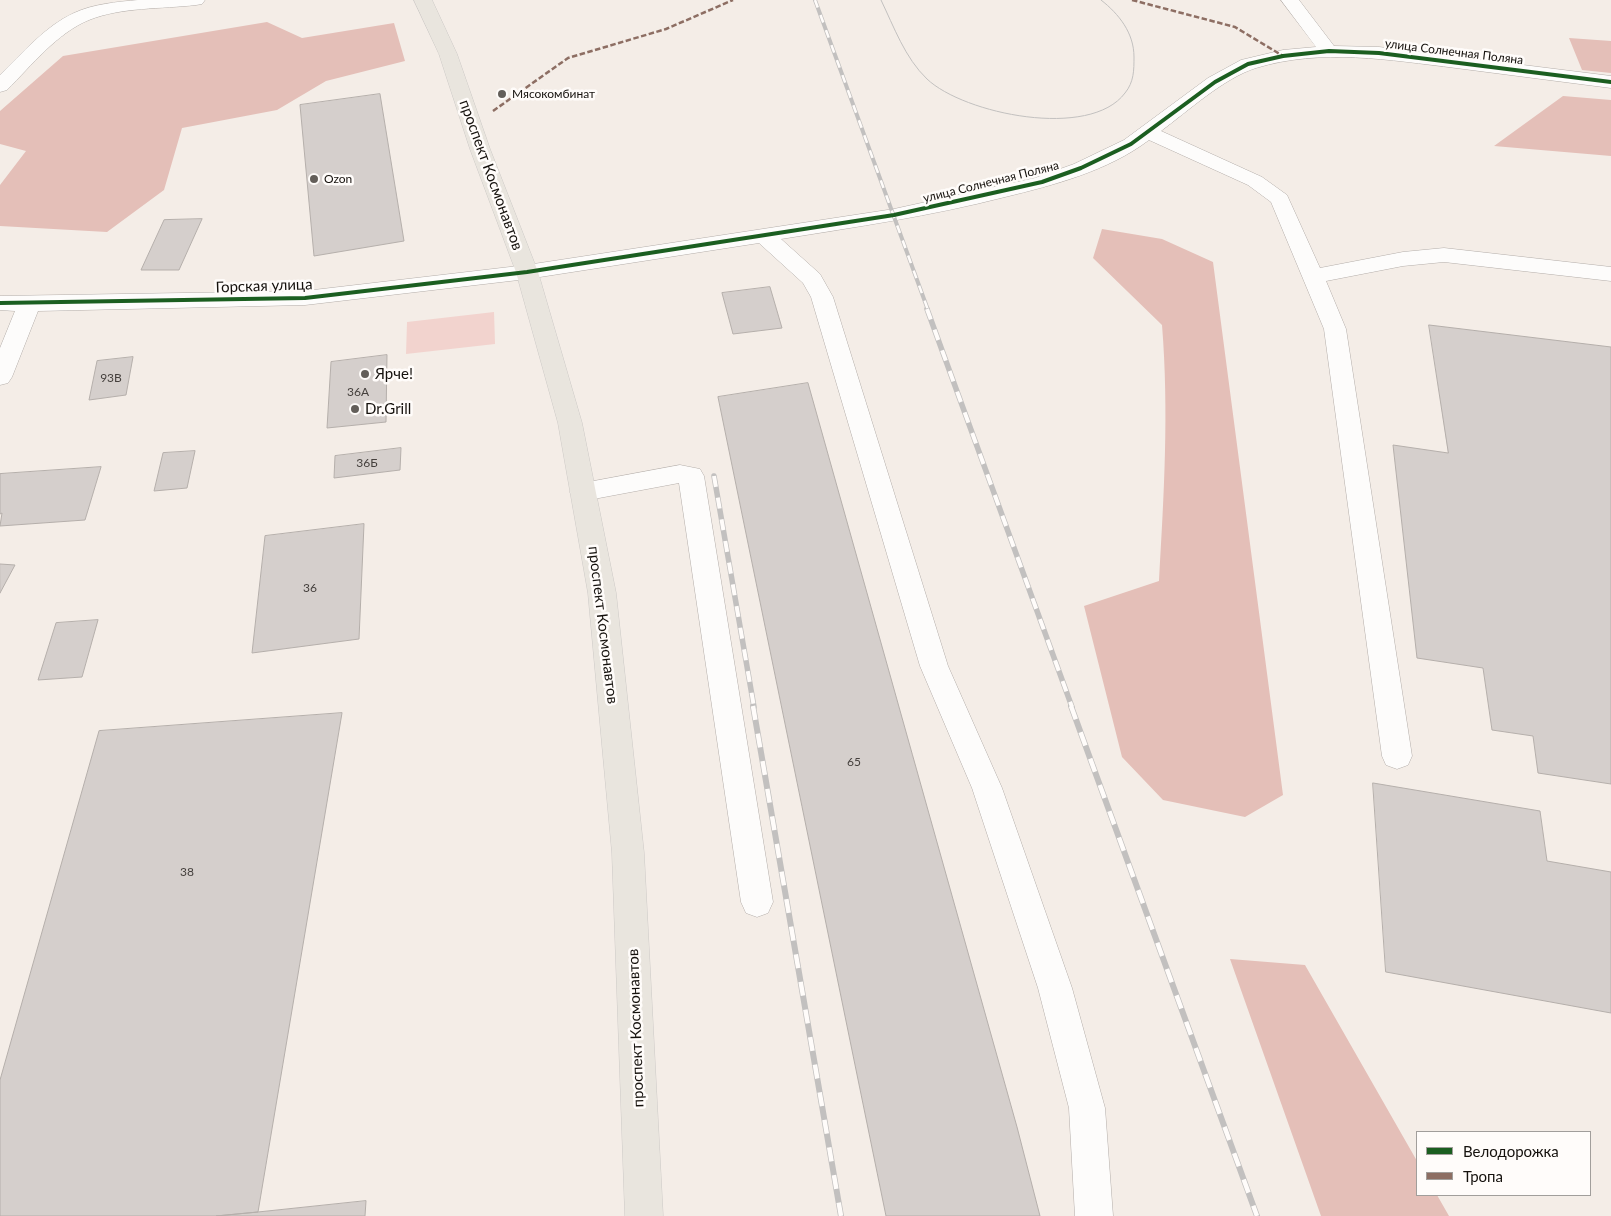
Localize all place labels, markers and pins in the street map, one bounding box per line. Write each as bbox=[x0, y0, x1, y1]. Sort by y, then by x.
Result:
place label: Мясокомбинат bbox=[512, 87, 595, 101]
marker: Мясокомбинат bbox=[496, 88, 508, 100]
place label: Ozon bbox=[324, 172, 352, 186]
marker: Ozon bbox=[308, 173, 320, 185]
place label: Ярче! bbox=[375, 365, 413, 383]
marker: Ярче! bbox=[359, 368, 371, 380]
place label: Dr.Grill bbox=[365, 400, 411, 418]
marker: Dr.Grill bbox=[349, 403, 361, 415]

